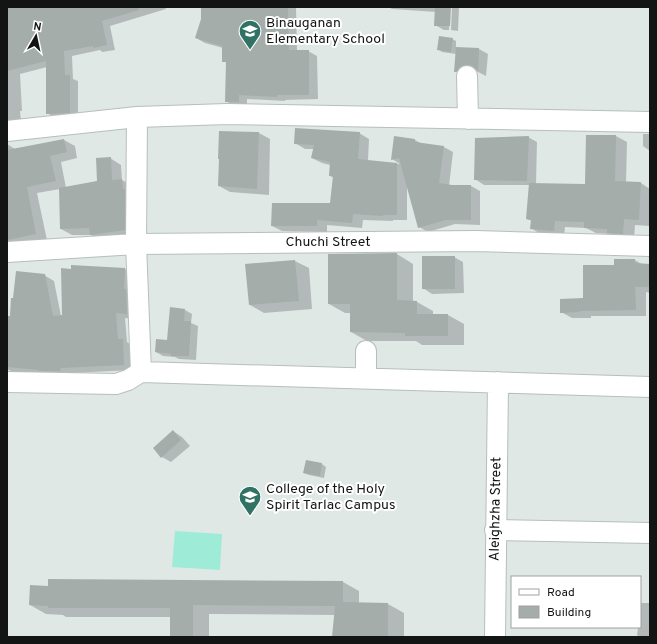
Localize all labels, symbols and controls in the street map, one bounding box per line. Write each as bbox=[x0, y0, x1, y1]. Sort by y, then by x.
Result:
place label: Binauganan Elementary School bbox=[266, 15, 385, 48]
north arrow bbox=[16, 16, 56, 56]
school or university icon: Binauganan Elementary School bbox=[237, 18, 263, 51]
text: N bbox=[32, 20, 42, 35]
street label: Chuchi Street bbox=[285, 234, 371, 251]
street label: Aleighzha Street bbox=[487, 457, 505, 561]
place label: College of the Holy Spirit Tarlac Campus bbox=[266, 481, 396, 514]
school or university icon: College of the Holy Spirit Tarlac Campus bbox=[237, 484, 263, 517]
legend bbox=[511, 576, 641, 628]
text: Road bbox=[547, 585, 575, 601]
text: Building bbox=[547, 605, 591, 621]

